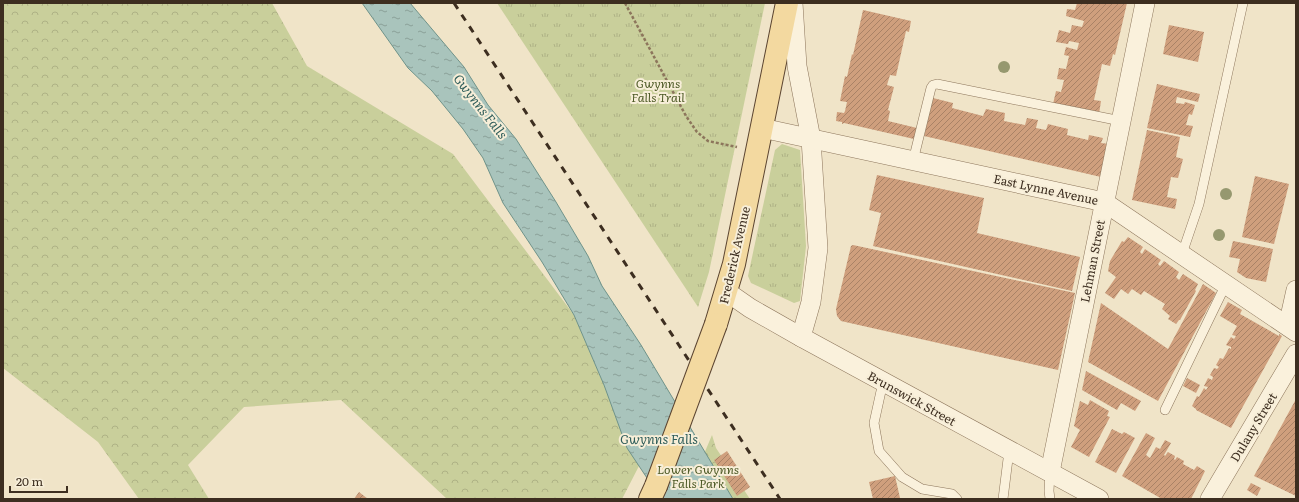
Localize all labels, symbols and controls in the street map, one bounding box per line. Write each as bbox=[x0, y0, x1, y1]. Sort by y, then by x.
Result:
water label: Gwynns Falls bbox=[450, 69, 513, 143]
park label: Gwynns Falls Trail bbox=[631, 74, 685, 106]
street label: East Lynne Avenue bbox=[992, 169, 1100, 209]
street label: Frederick Avenue bbox=[714, 204, 754, 306]
street label: Lehman Street bbox=[1075, 218, 1109, 304]
street label: Brunswick Street bbox=[864, 366, 960, 430]
street label: Dulany Street bbox=[1225, 389, 1281, 465]
water label: Gwynns Falls bbox=[620, 429, 698, 448]
park label: Lower Gwynns Falls Park bbox=[657, 460, 739, 492]
scale bar bbox=[10, 468, 67, 494]
text: 20 m bbox=[16, 472, 43, 490]

